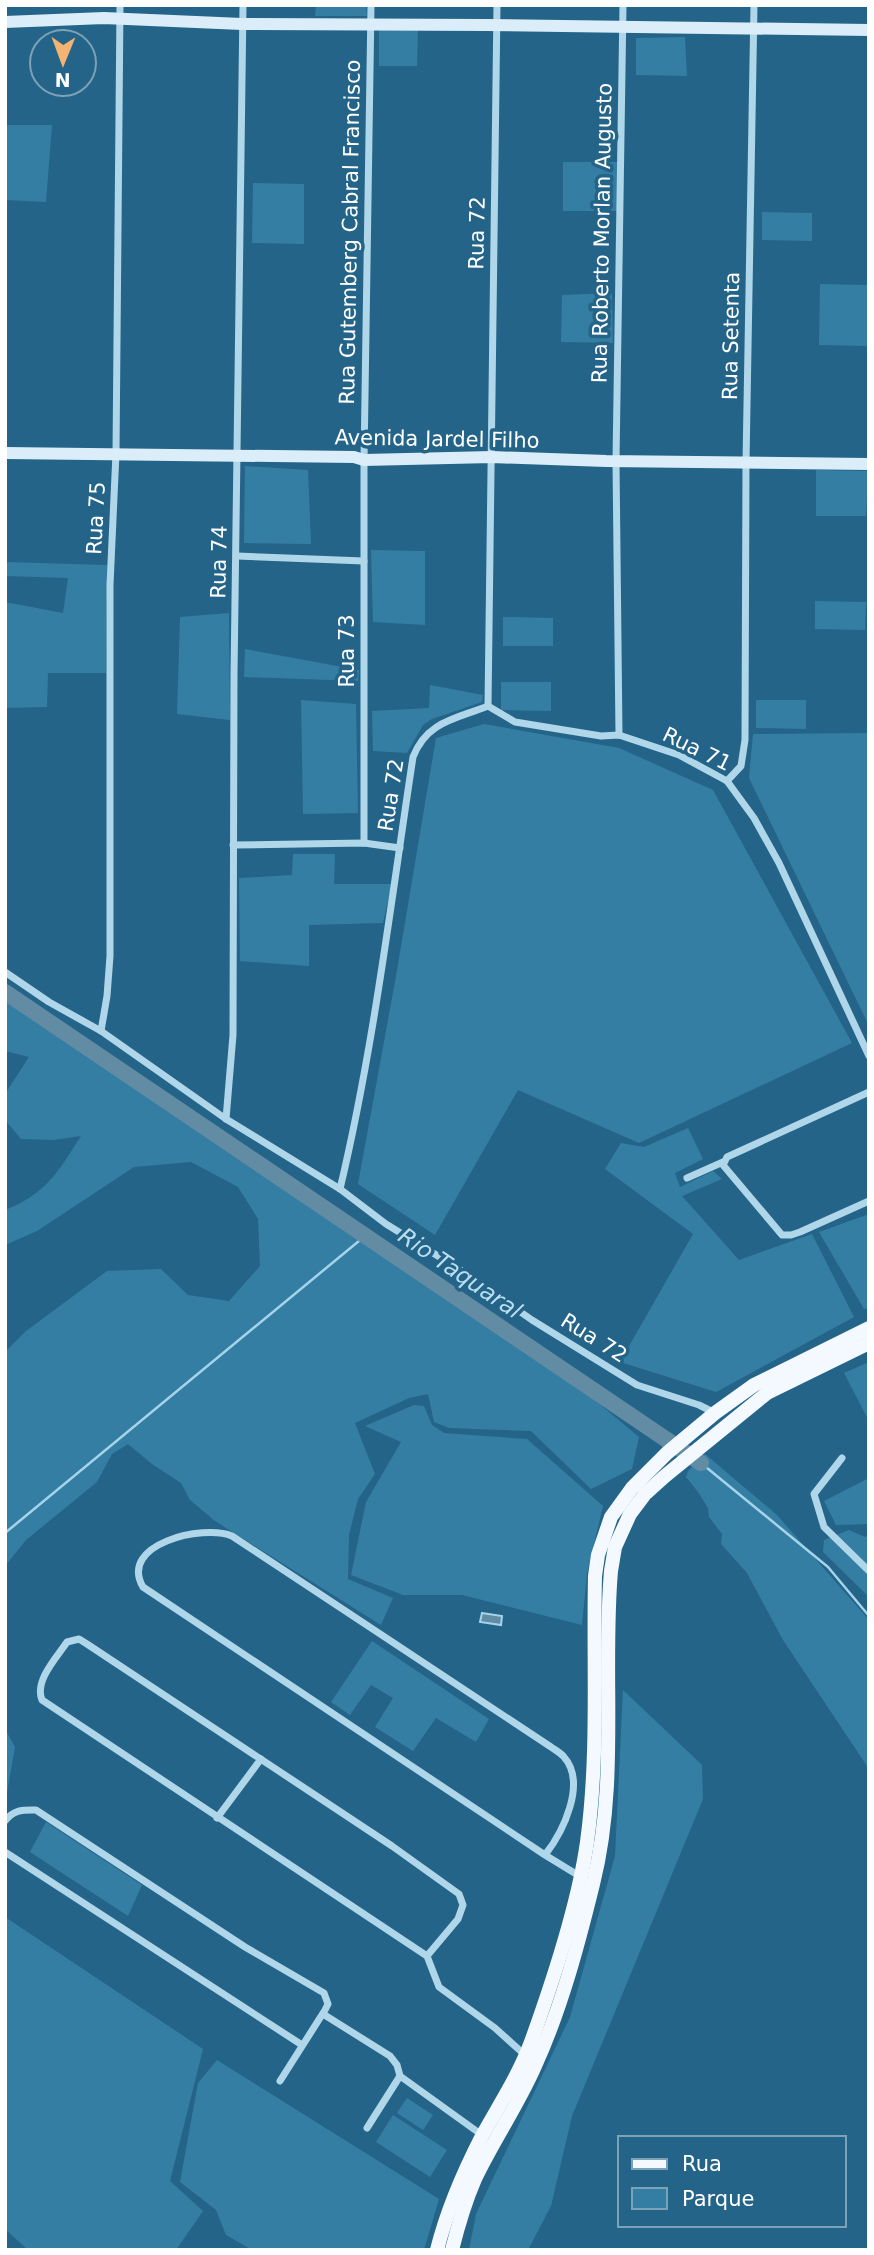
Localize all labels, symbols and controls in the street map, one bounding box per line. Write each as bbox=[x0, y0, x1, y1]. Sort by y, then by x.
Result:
north arrow bbox=[28, 28, 98, 98]
street label: Rua Gutemberg Cabral Francisco bbox=[335, 59, 365, 405]
text: N bbox=[55, 69, 71, 91]
street label: Rua Roberto Morlan Augusto bbox=[587, 83, 617, 383]
street label: Rua 72 bbox=[464, 196, 490, 270]
street label: Rua Setenta bbox=[718, 272, 744, 400]
street label: Avenida Jardel Filho bbox=[334, 425, 540, 453]
street label: Rua 75 bbox=[82, 481, 110, 555]
street label: Rua 74 bbox=[206, 525, 232, 599]
street label: Rua 73 bbox=[335, 614, 359, 688]
street label: Rua 71 bbox=[659, 722, 735, 776]
street label: Rua 72 bbox=[373, 757, 409, 833]
water label: Rio Taquaral bbox=[394, 1222, 527, 1324]
street label: Rua 72 bbox=[557, 1308, 631, 1368]
legend bbox=[618, 2136, 846, 2227]
text: Rua bbox=[682, 2152, 722, 2176]
text: Parque bbox=[682, 2187, 754, 2211]

